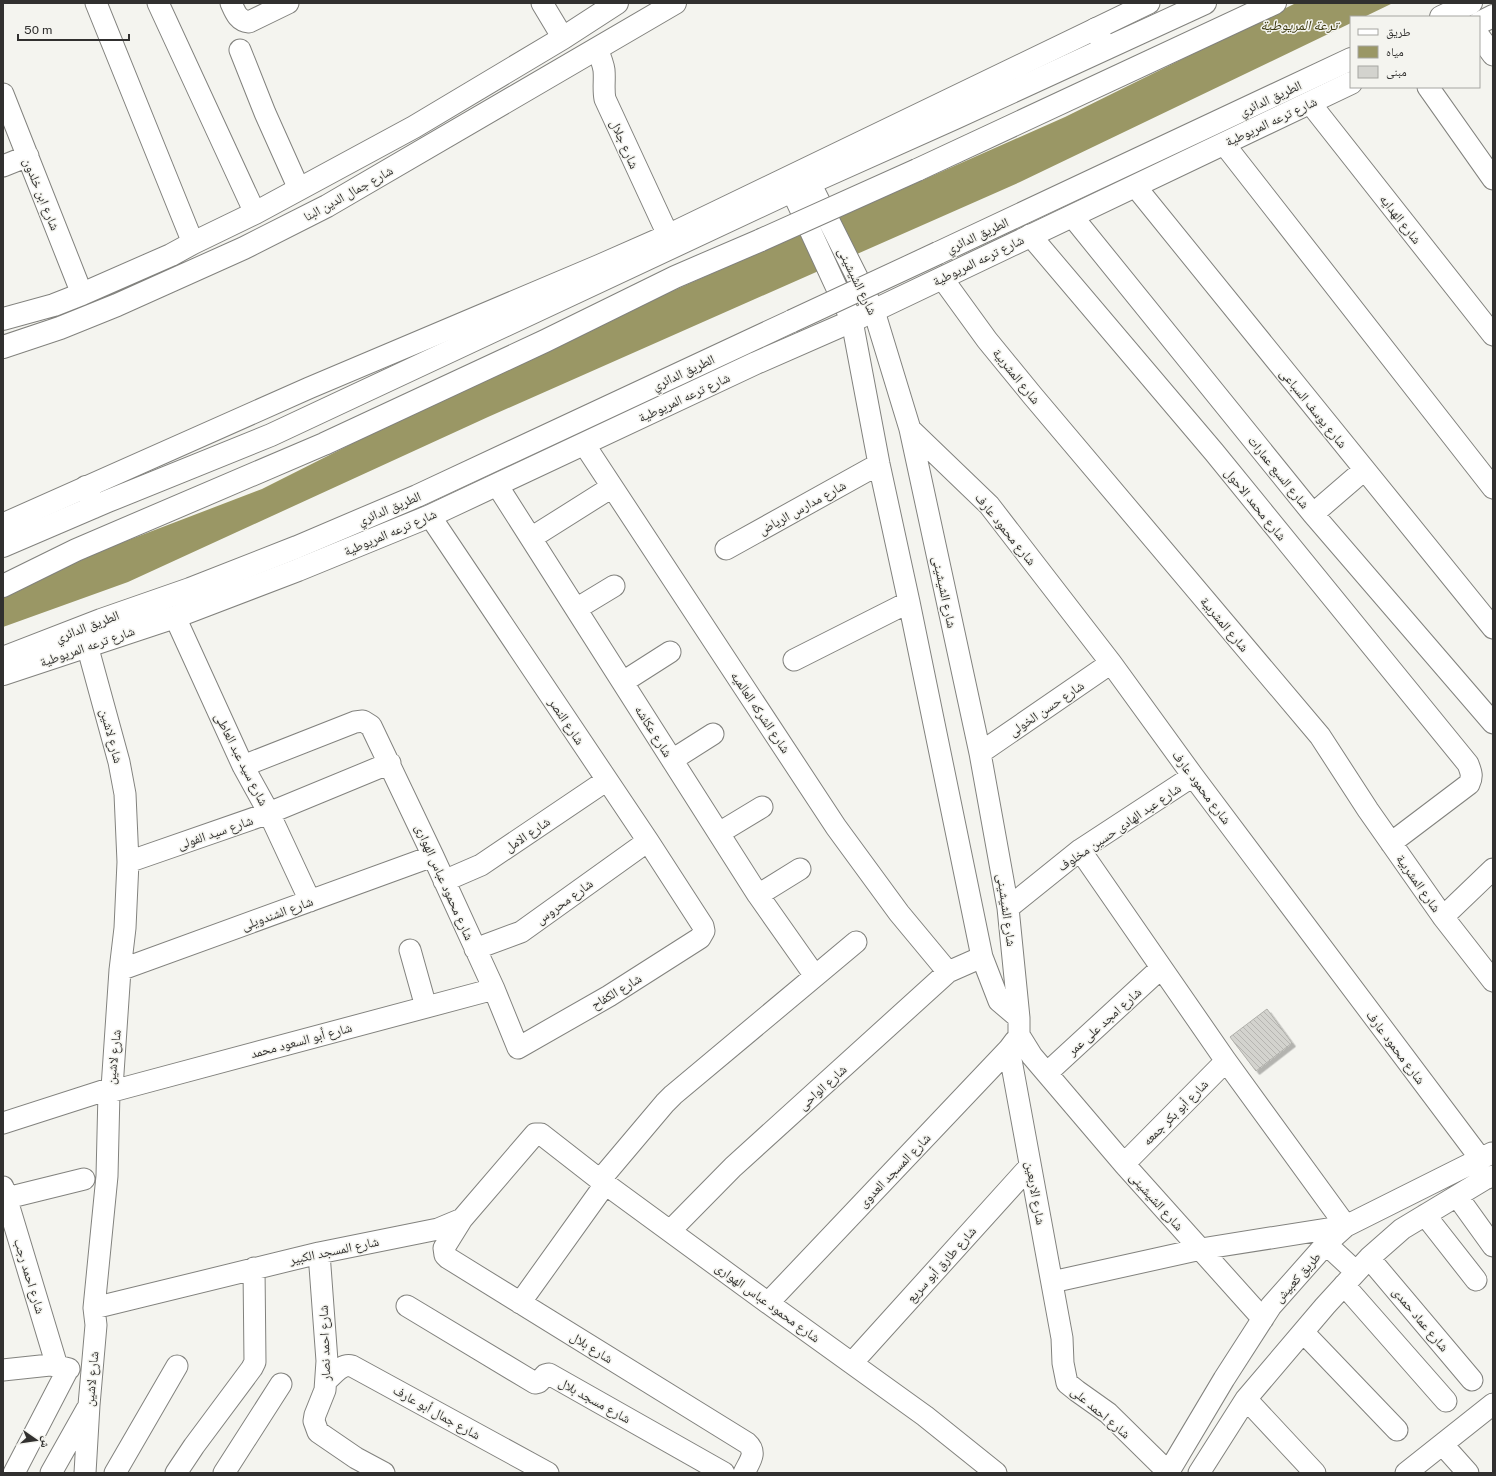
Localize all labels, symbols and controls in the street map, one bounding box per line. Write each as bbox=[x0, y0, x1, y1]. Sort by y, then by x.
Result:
scale bar bbox=[18, 16, 129, 42]
legend bbox=[1350, 16, 1480, 88]
water label: ترعة المريوطية bbox=[1261, 17, 1340, 33]
text: 50 m bbox=[24, 23, 52, 37]
text: طريق bbox=[1386, 25, 1411, 39]
text: مياه bbox=[1386, 45, 1404, 59]
text: مبنى bbox=[1386, 65, 1407, 79]
street label: الطريق الدائري bbox=[1237, 77, 1305, 122]
street label: شارع ترعه المريوطية bbox=[1223, 94, 1320, 151]
street label: شارع جلال bbox=[605, 117, 642, 172]
street label: شارع ابن خلدون bbox=[18, 156, 63, 233]
street label: شارع جمال الدين البنا bbox=[301, 163, 396, 226]
street label: شارع الهدايه bbox=[1375, 192, 1424, 248]
street label: الطريق الدائري bbox=[944, 214, 1012, 259]
street label: شارع ترعه المريوطية bbox=[930, 232, 1027, 291]
street label: شارع الشيشينى bbox=[833, 245, 880, 318]
street label: شارع المشربية bbox=[988, 346, 1044, 408]
street label: الطريق الدائري bbox=[650, 351, 718, 396]
street label: شارع يوسف السباعى bbox=[1275, 366, 1350, 452]
street label: شارع ترعه المريوطية bbox=[636, 370, 733, 427]
street label: شارع السبع عمارات bbox=[1243, 433, 1312, 513]
street label: شارع محمد الاحول bbox=[1220, 465, 1289, 545]
street label: شارع مدارس الرياض bbox=[756, 477, 849, 539]
street label: الطريق الدائري bbox=[355, 488, 424, 532]
street label: شارع محمود عارف bbox=[970, 490, 1039, 570]
street label: شارع ترعه المريوطية bbox=[342, 506, 440, 561]
street label: شارع الشيشينى bbox=[928, 555, 959, 630]
street label: شارع المشربية bbox=[1196, 594, 1252, 656]
street label: الطريق الدائري bbox=[53, 607, 122, 649]
street label: شارع ترعه المريوطية bbox=[38, 623, 137, 672]
street label: شارع الشركه العالميه bbox=[726, 669, 793, 757]
street label: شارع حسن الخولى bbox=[1006, 678, 1088, 741]
street label: شارع النصر bbox=[543, 694, 588, 749]
street label: شارع عكاشه bbox=[630, 703, 675, 761]
street label: شارع لاشين bbox=[95, 707, 126, 765]
street label: شارع سيد عبد العاطى bbox=[210, 710, 271, 809]
street label: شارع محمود عارف bbox=[1167, 748, 1234, 828]
street label: شارع عبد الهادى حسين مخلوف bbox=[1055, 781, 1185, 876]
street label: شارع سيد الفولى bbox=[175, 813, 256, 854]
street label: شارع الامل bbox=[502, 814, 554, 857]
street label: شارع محمود عباس الهوارى bbox=[410, 822, 477, 943]
street label: شارع المشربية bbox=[1392, 852, 1444, 916]
street label: شارع الشيشينى bbox=[992, 873, 1019, 948]
street label: شارع محروس bbox=[533, 876, 597, 929]
street label: شارع الشندويلى bbox=[239, 894, 316, 935]
street label: شارع الكفاح bbox=[588, 971, 645, 1014]
street label: شارع امجد على عمر bbox=[1064, 984, 1146, 1061]
street label: شارع محمود عارف bbox=[1361, 1008, 1428, 1088]
street label: شارع أبو السعود محمد bbox=[249, 1020, 354, 1063]
street label: شارع لاشين bbox=[103, 1029, 126, 1086]
street label: شارع الواحى bbox=[795, 1062, 851, 1115]
street label: شارع أبو بكر جمعه bbox=[1139, 1076, 1213, 1150]
street label: شارع المسجد العدوى bbox=[855, 1130, 935, 1212]
street label: شارع الاربعين bbox=[1021, 1160, 1048, 1226]
street label: شارع الشيشينى bbox=[1125, 1169, 1187, 1235]
street label: شارع طارق أبو سريع bbox=[903, 1223, 981, 1307]
street label: شارع المسجد الكبير bbox=[287, 1234, 381, 1269]
street label: شارع احمد رجب bbox=[9, 1237, 48, 1316]
street label: طريق كعبيش bbox=[1271, 1249, 1325, 1306]
street label: شارع محمود عباس الهوارى bbox=[711, 1259, 823, 1347]
street label: شارع عماد حمدى bbox=[1388, 1284, 1452, 1356]
street label: شارع احمد نصار bbox=[316, 1305, 335, 1382]
street label: شارع بلال bbox=[567, 1329, 616, 1368]
street label: شارع لاشين bbox=[82, 1351, 103, 1407]
street label: شارع مسجد بلال bbox=[555, 1375, 633, 1428]
street label: شارع جمال أبو عارف bbox=[390, 1382, 483, 1444]
street label: شارع احمد على bbox=[1067, 1383, 1133, 1443]
north arrow bbox=[16, 1420, 56, 1460]
text: ش bbox=[37, 1435, 53, 1450]

